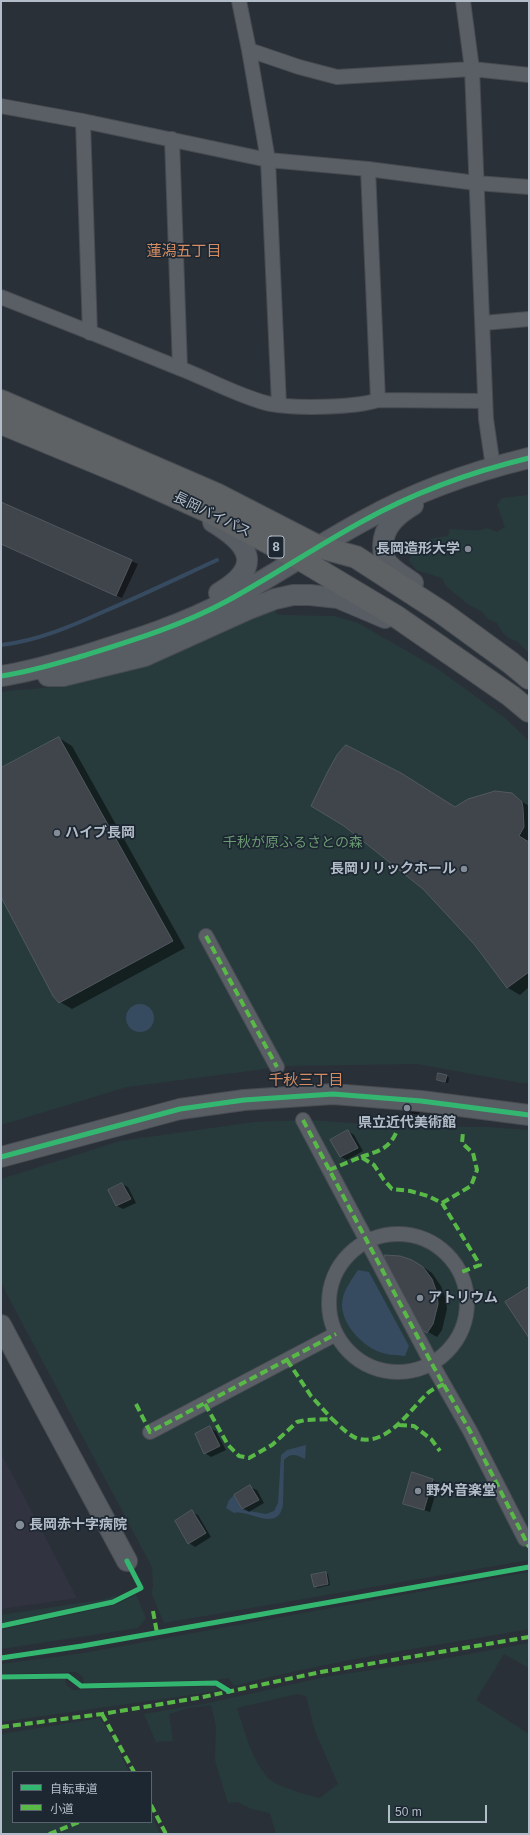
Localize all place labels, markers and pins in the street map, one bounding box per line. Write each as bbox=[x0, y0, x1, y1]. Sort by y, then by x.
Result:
place label: 長岡造形大学 bbox=[376, 541, 460, 557]
marker: 長岡造形大学 bbox=[463, 544, 473, 554]
place label: ハイブ長岡 bbox=[65, 825, 135, 841]
marker: ハイブ長岡 bbox=[52, 828, 62, 838]
place label: 長岡リリックホール bbox=[330, 861, 456, 877]
marker: 長岡リリックホール bbox=[459, 864, 469, 874]
marker: 県立近代美術館 bbox=[402, 1103, 412, 1113]
place label: 県立近代美術館 bbox=[358, 1115, 456, 1131]
place label: アトリウム bbox=[428, 1290, 498, 1306]
marker: アトリウム bbox=[415, 1293, 425, 1303]
place label: 野外音楽堂 bbox=[426, 1483, 496, 1499]
marker: 野外音楽堂 bbox=[413, 1486, 423, 1496]
place label: 長岡赤十字病院 bbox=[29, 1517, 127, 1533]
marker: 長岡赤十字病院 bbox=[14, 1519, 26, 1531]

